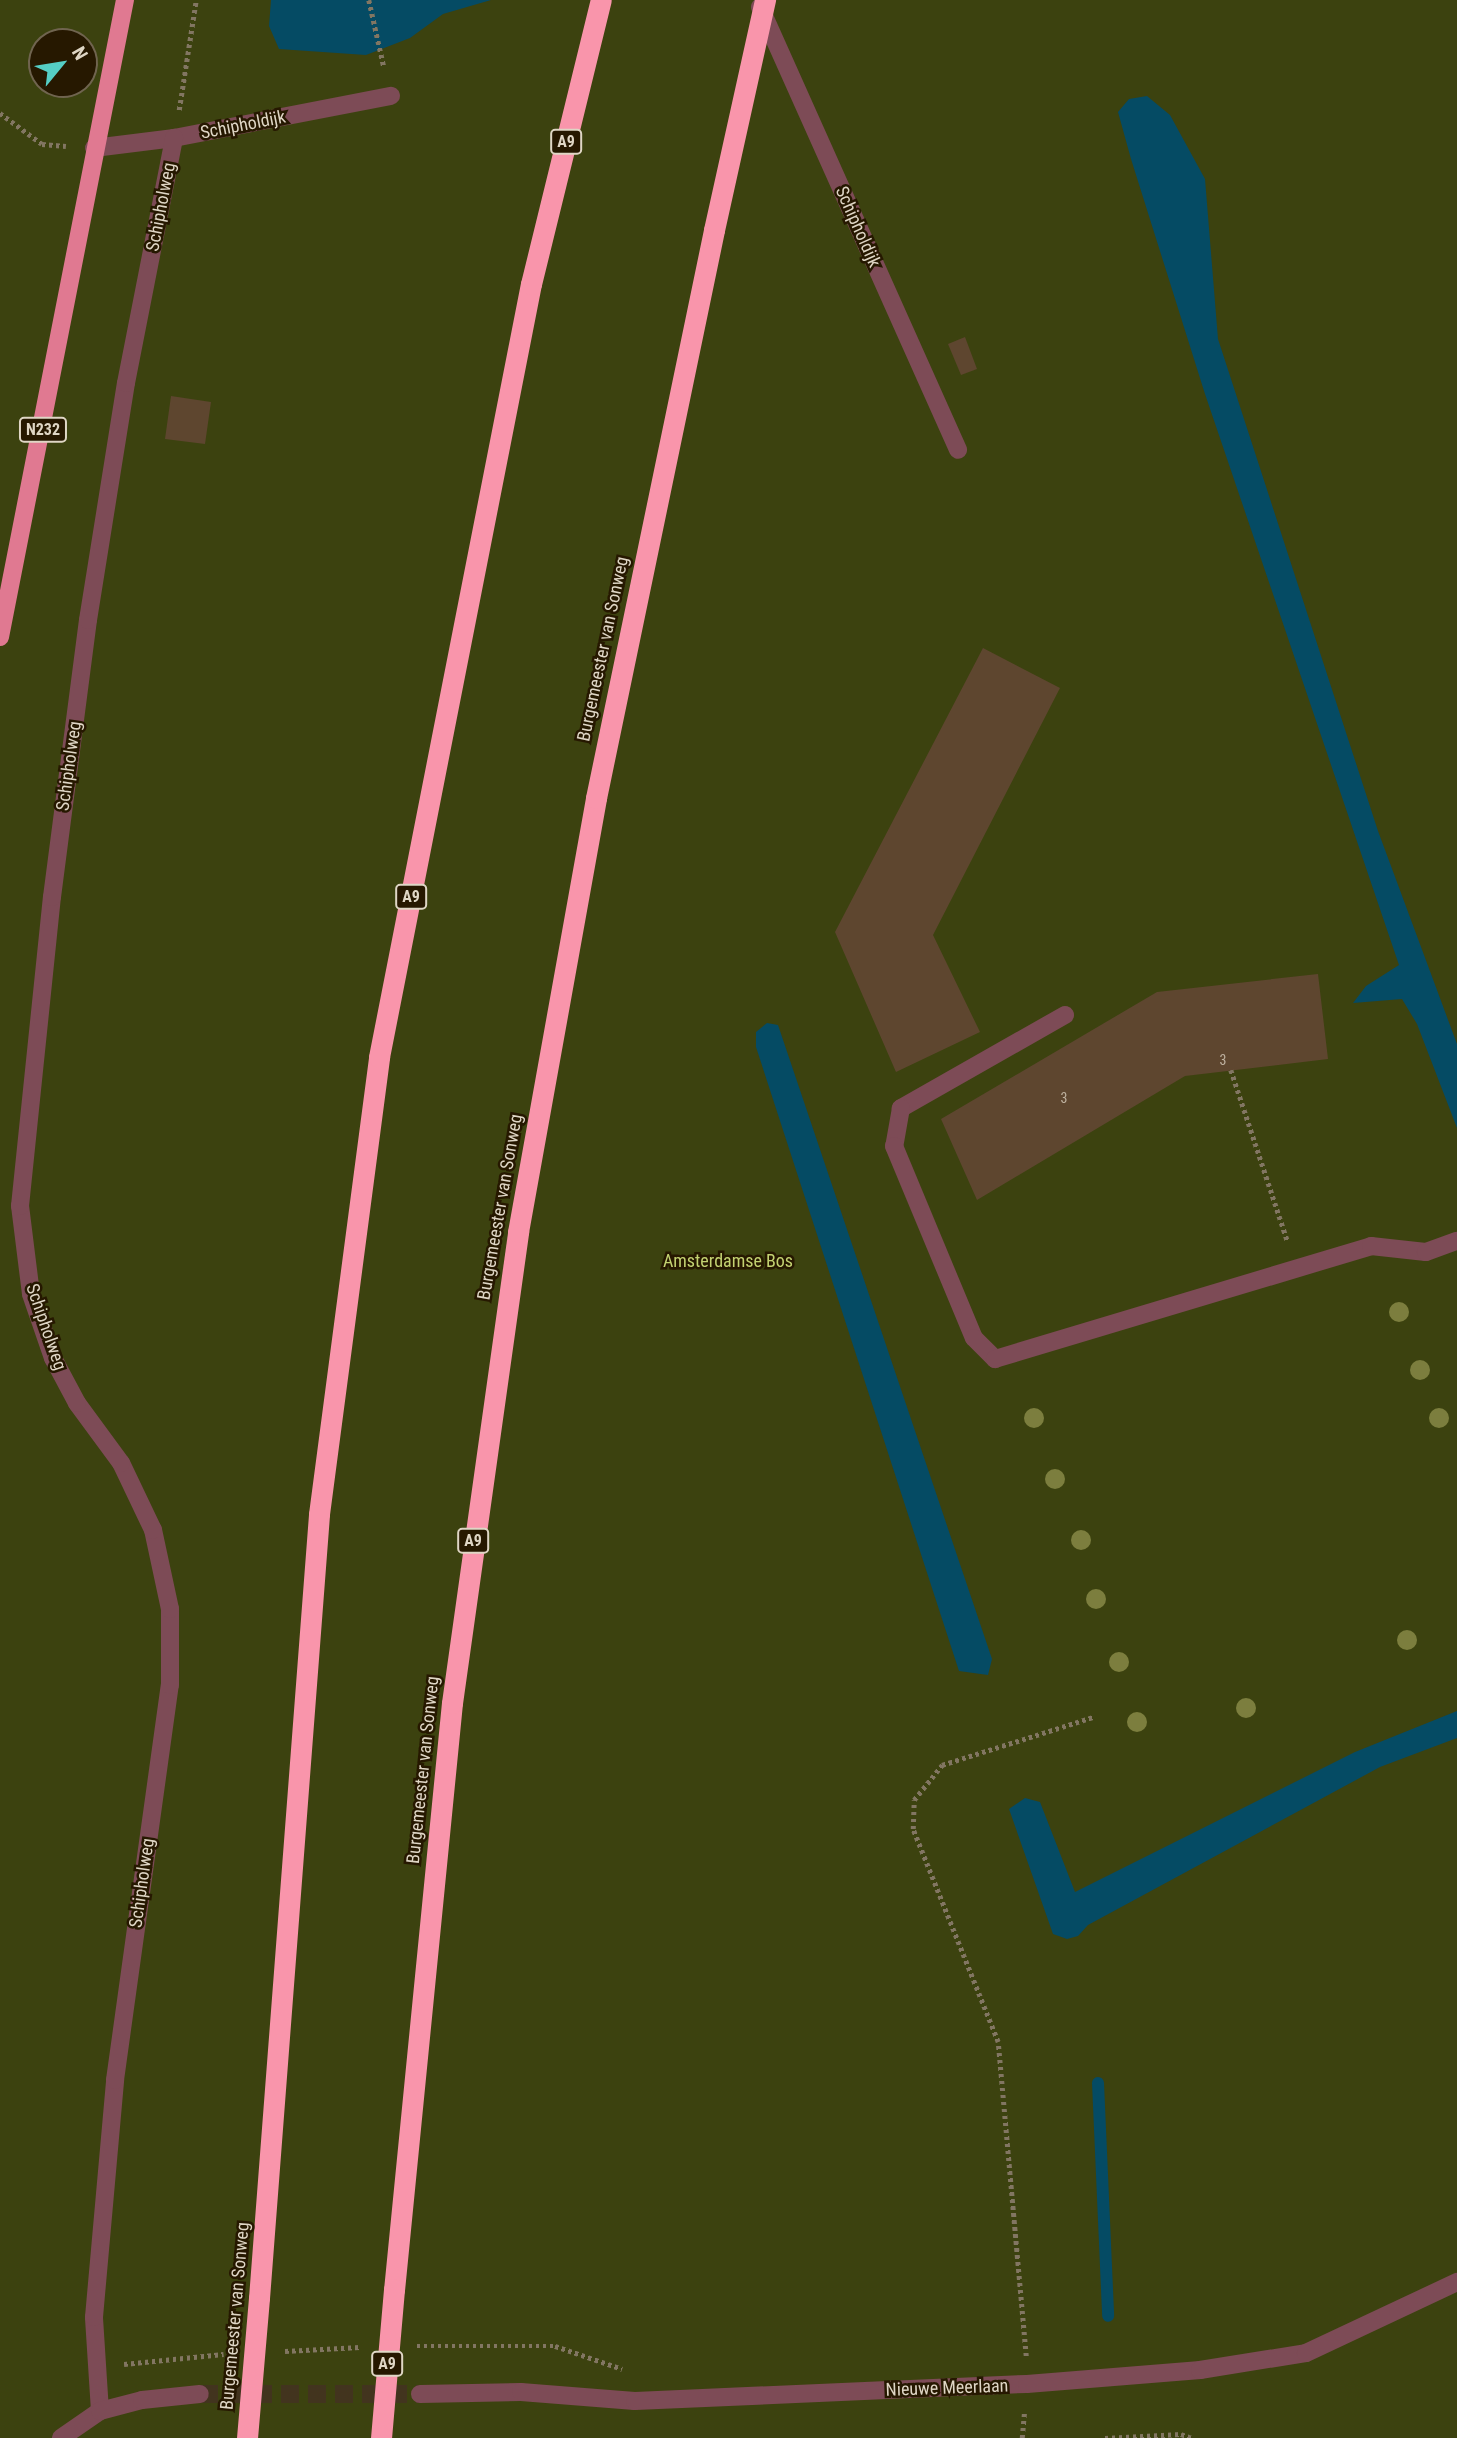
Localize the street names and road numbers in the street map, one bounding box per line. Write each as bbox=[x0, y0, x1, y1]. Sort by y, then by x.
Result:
street label: Schipholdijk bbox=[199, 106, 287, 144]
road number: A9 bbox=[548, 130, 584, 154]
street label: Schipholweg bbox=[142, 161, 180, 253]
street label: Schipholdijk bbox=[831, 183, 885, 271]
road number: N232 bbox=[19, 418, 68, 442]
street label: Burgemeester van Sonweg bbox=[573, 555, 633, 743]
street label: Schipholweg bbox=[52, 720, 86, 812]
road number: A9 bbox=[394, 884, 428, 909]
street label: Burgemeester van Sonweg bbox=[473, 1112, 527, 1302]
street label: Schipholweg bbox=[21, 1281, 71, 1373]
road number: A9 bbox=[456, 1528, 490, 1554]
street label: Burgemeester van Sonweg bbox=[402, 1675, 444, 1865]
street label: Schipholweg bbox=[125, 1837, 159, 1929]
street label: Burgemeester van Sonweg bbox=[216, 2221, 254, 2411]
road number: A9 bbox=[370, 2352, 404, 2376]
street label: Nieuwe Meerlaan bbox=[885, 2375, 1009, 2401]

